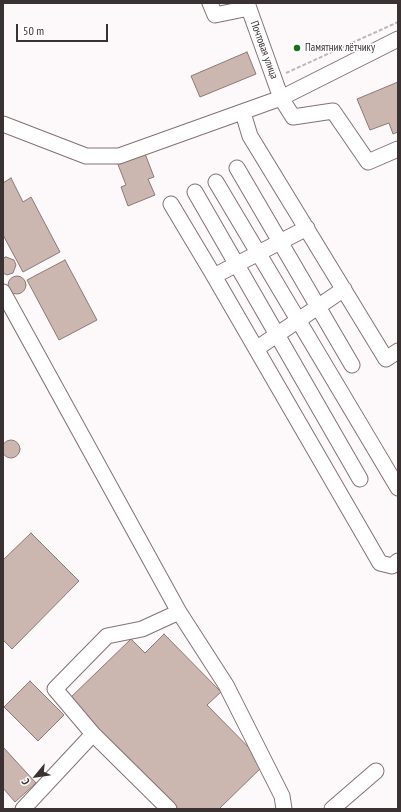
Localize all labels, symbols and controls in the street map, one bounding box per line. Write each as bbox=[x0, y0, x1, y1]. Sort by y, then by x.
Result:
scale bar bbox=[18, 16, 110, 42]
street label: Почтовая улица bbox=[247, 19, 281, 81]
text: 50 m bbox=[23, 23, 44, 38]
place label: Памятник лётчику bbox=[305, 41, 375, 55]
marker: Памятник лётчику bbox=[292, 43, 302, 53]
north arrow bbox=[16, 756, 56, 796]
text: С bbox=[18, 776, 33, 787]

